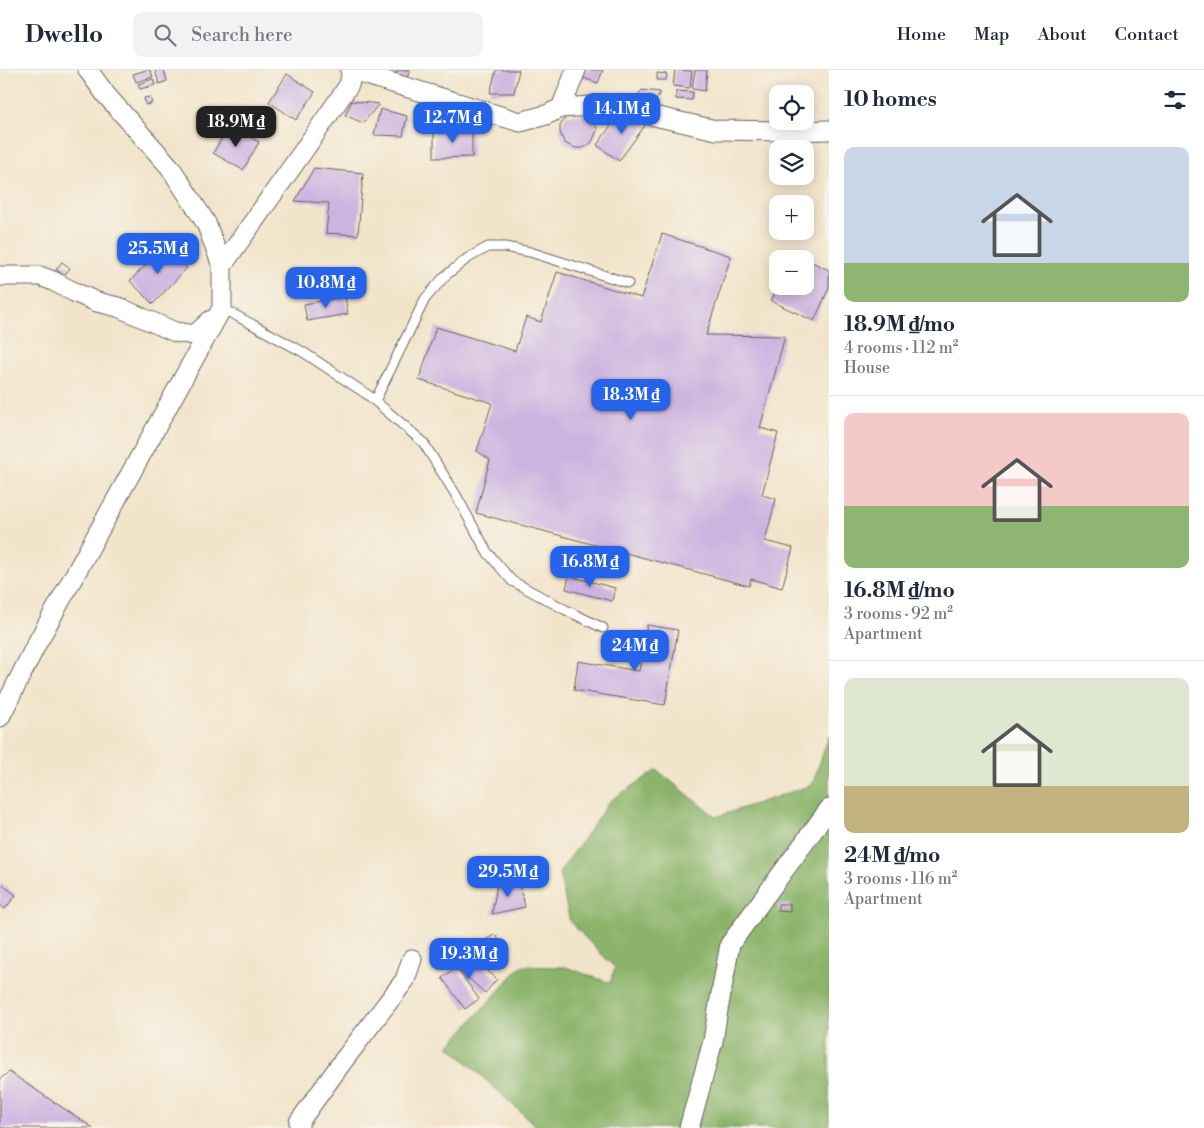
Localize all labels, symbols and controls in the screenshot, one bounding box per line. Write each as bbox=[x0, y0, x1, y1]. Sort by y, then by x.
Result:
search box bbox=[133, 12, 483, 57]
text: Dwello bbox=[25, 20, 103, 50]
icon: search bbox=[151, 21, 179, 49]
text: Search here bbox=[191, 23, 293, 47]
text: Home bbox=[897, 23, 946, 46]
text: Map bbox=[974, 23, 1010, 46]
text: About bbox=[1038, 23, 1087, 46]
text: Contact bbox=[1115, 23, 1179, 46]
map controls bbox=[769, 85, 814, 295]
button: locate bbox=[769, 85, 814, 130]
icon: filters bbox=[1161, 86, 1189, 114]
text: 10 homes bbox=[844, 87, 937, 113]
pin: 14.1M ₫ bbox=[576, 92, 668, 135]
text: 14.1M ₫ bbox=[594, 99, 650, 119]
pin: 12.7M ₫ bbox=[407, 102, 499, 144]
pin: 18.9M ₫ bbox=[190, 106, 282, 148]
text: 12.7M ₫ bbox=[424, 108, 482, 128]
text: 18.9M ₫ bbox=[207, 112, 265, 132]
button: layers bbox=[769, 140, 814, 185]
icon: home bbox=[972, 180, 1062, 270]
button: + bbox=[769, 195, 814, 240]
pin: 25.5M ₫ bbox=[112, 232, 204, 275]
text: 25.5M ₫ bbox=[128, 239, 188, 259]
button: − bbox=[769, 250, 814, 295]
pin: 10.8M ₫ bbox=[280, 266, 372, 309]
text: 10.8M ₫ bbox=[297, 273, 355, 293]
text: 18.9M ₫/mo bbox=[844, 312, 955, 338]
text: 4 rooms · 112 m² bbox=[844, 338, 958, 358]
text: House bbox=[844, 358, 890, 378]
pin: 18.3M ₫ bbox=[585, 378, 677, 421]
text: 18.3M ₫ bbox=[602, 385, 660, 405]
icon: home bbox=[972, 445, 1062, 535]
pin: 16.8M ₫ bbox=[544, 546, 636, 588]
text: 16.8M ₫ bbox=[561, 552, 619, 572]
text: 16.8M ₫/mo bbox=[844, 578, 955, 604]
text: 3 rooms · 92 m² bbox=[844, 604, 953, 624]
text: Apartment bbox=[844, 624, 923, 644]
pin: 24M ₫ bbox=[600, 630, 670, 672]
text: 24M ₫ bbox=[612, 636, 658, 656]
icon: home bbox=[972, 710, 1062, 800]
text: 24M ₫/mo bbox=[844, 843, 940, 869]
pin: 29.5M ₫ bbox=[462, 856, 554, 898]
text: 29.5M ₫ bbox=[478, 862, 538, 882]
text: 3 rooms · 116 m² bbox=[844, 869, 957, 889]
text: Apartment bbox=[844, 889, 923, 909]
pin: 19.3M ₫ bbox=[423, 938, 515, 980]
text: 19.3M ₫ bbox=[440, 944, 498, 964]

